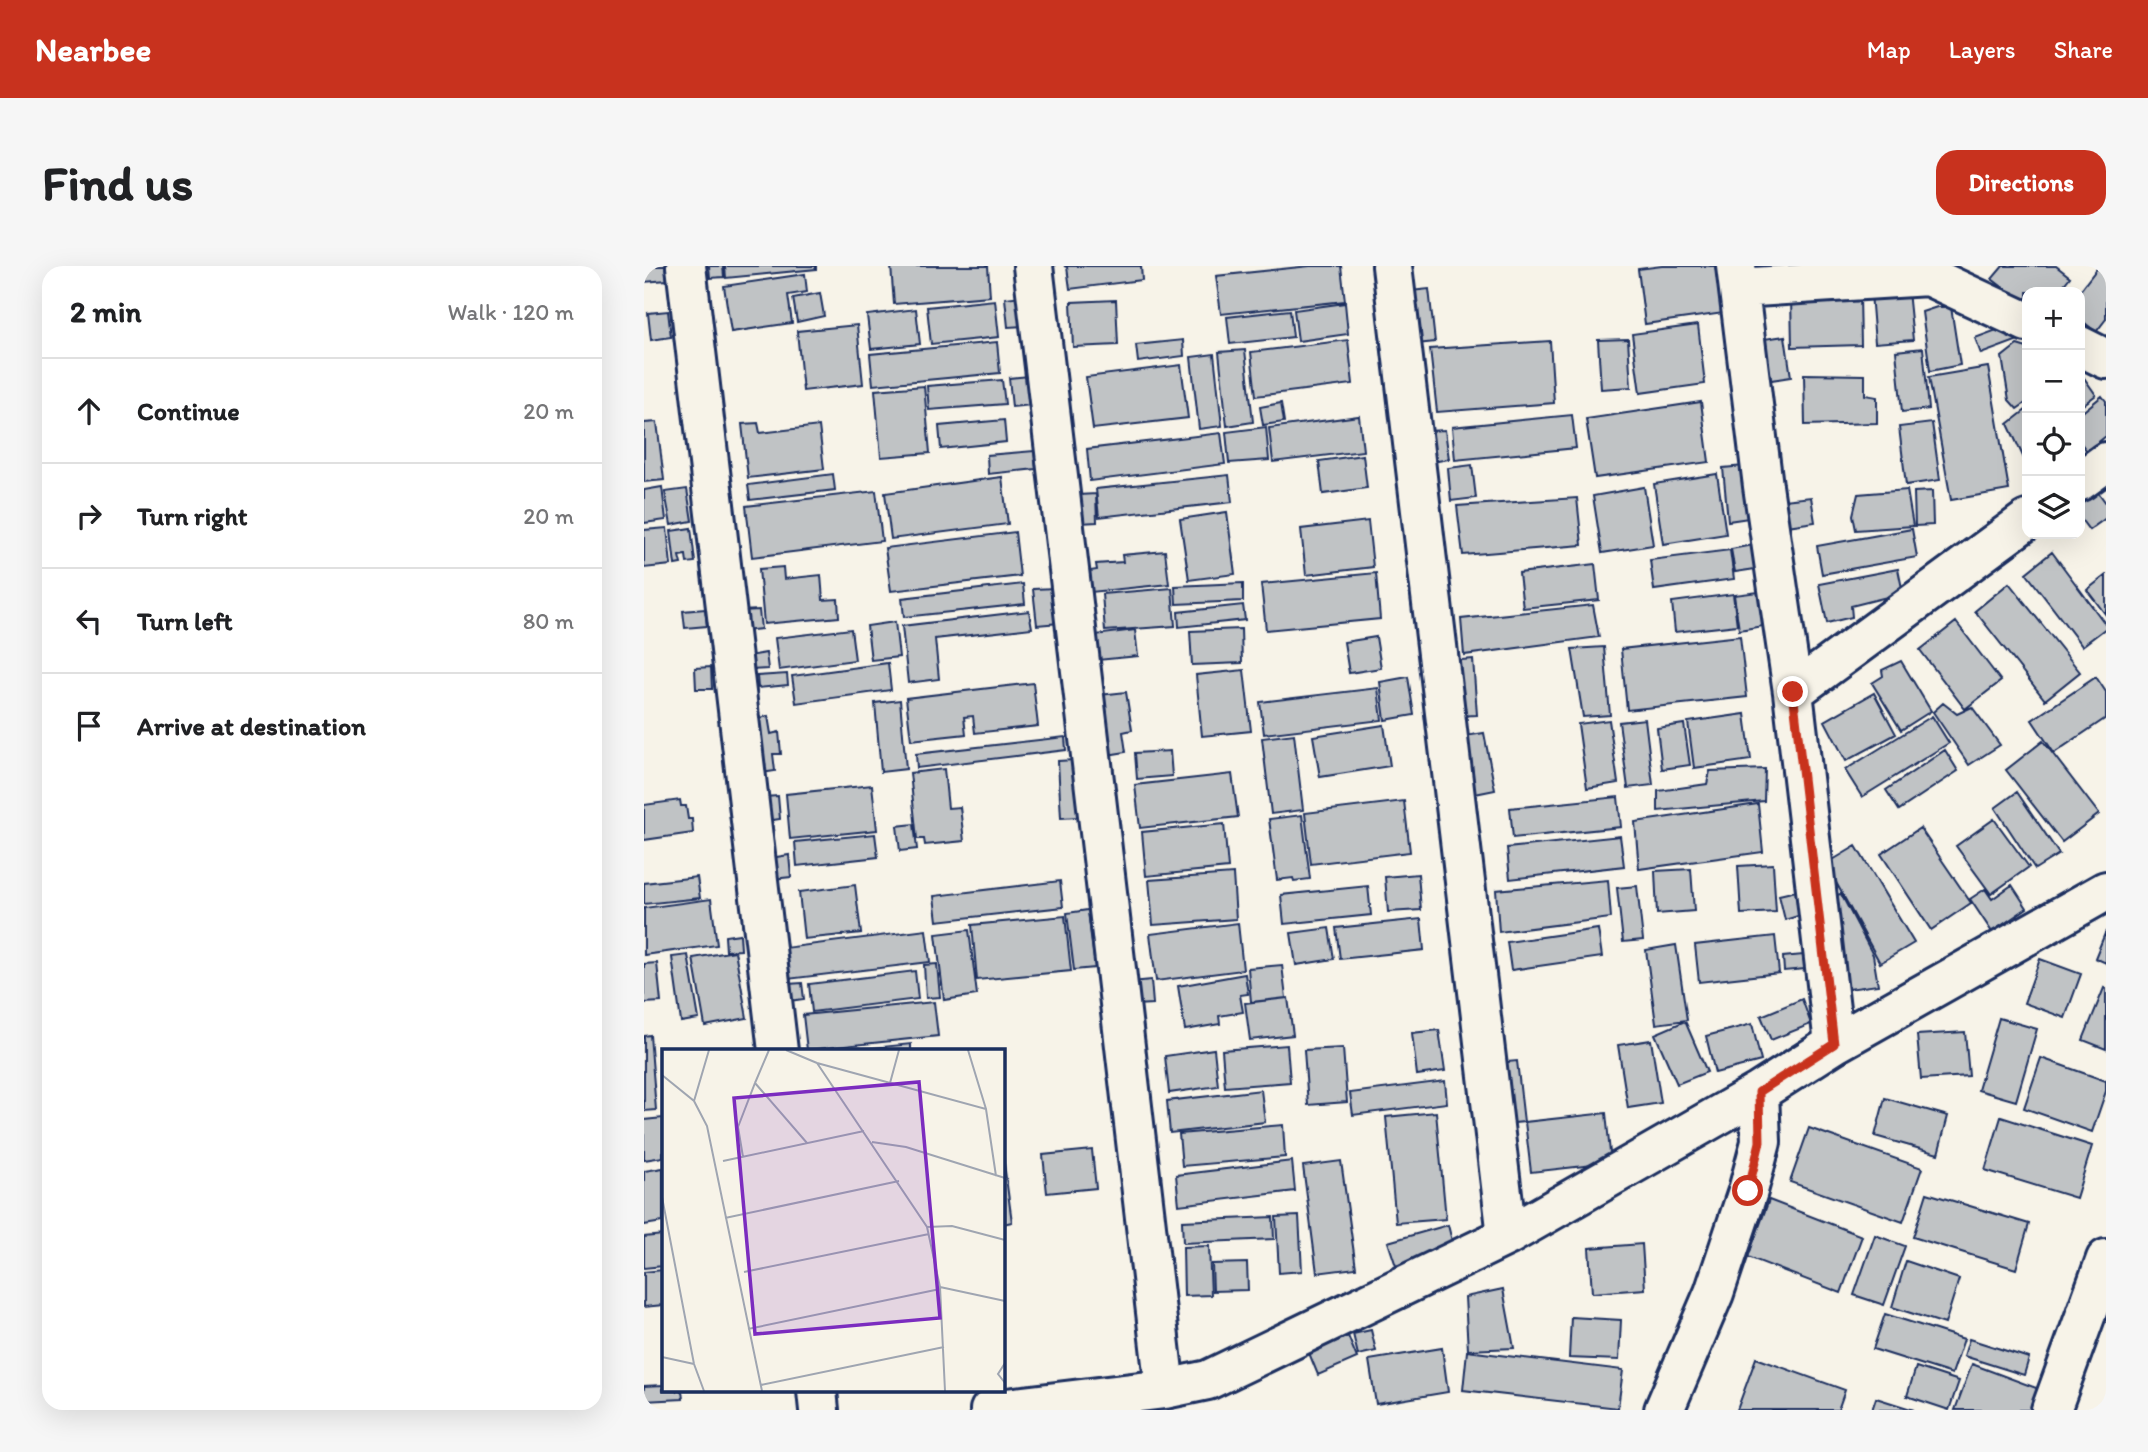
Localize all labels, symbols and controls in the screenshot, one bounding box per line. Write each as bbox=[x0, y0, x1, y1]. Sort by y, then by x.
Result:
text: Nearbee bbox=[35, 30, 151, 69]
text: Map bbox=[1867, 35, 1911, 64]
text: Layers bbox=[1949, 35, 2016, 64]
text: Share bbox=[2054, 35, 2113, 64]
button: Directions bbox=[1936, 150, 2106, 215]
text: Find us bbox=[42, 153, 193, 212]
map controls bbox=[2022, 287, 2085, 539]
button: + bbox=[2022, 287, 2085, 350]
text: 2 min bbox=[70, 293, 141, 330]
text: Walk · 120 m bbox=[448, 298, 574, 326]
button: − bbox=[2022, 350, 2085, 413]
icon: ahead bbox=[70, 392, 108, 430]
text: Continue bbox=[137, 395, 240, 427]
text: 20 m bbox=[523, 397, 574, 425]
button: locate bbox=[2022, 413, 2085, 476]
button: layers bbox=[2022, 476, 2085, 539]
icon: right bbox=[70, 497, 108, 535]
text: Turn right bbox=[137, 500, 248, 532]
text: 20 m bbox=[523, 502, 574, 530]
icon: left bbox=[70, 602, 108, 640]
text: Turn left bbox=[137, 605, 233, 637]
text: 80 m bbox=[523, 607, 574, 635]
route end bbox=[1777, 676, 1808, 707]
icon: arrive bbox=[70, 707, 108, 745]
text: Arrive at destination bbox=[137, 710, 366, 742]
inset map bbox=[662, 1049, 1004, 1392]
route start bbox=[1732, 1175, 1763, 1206]

